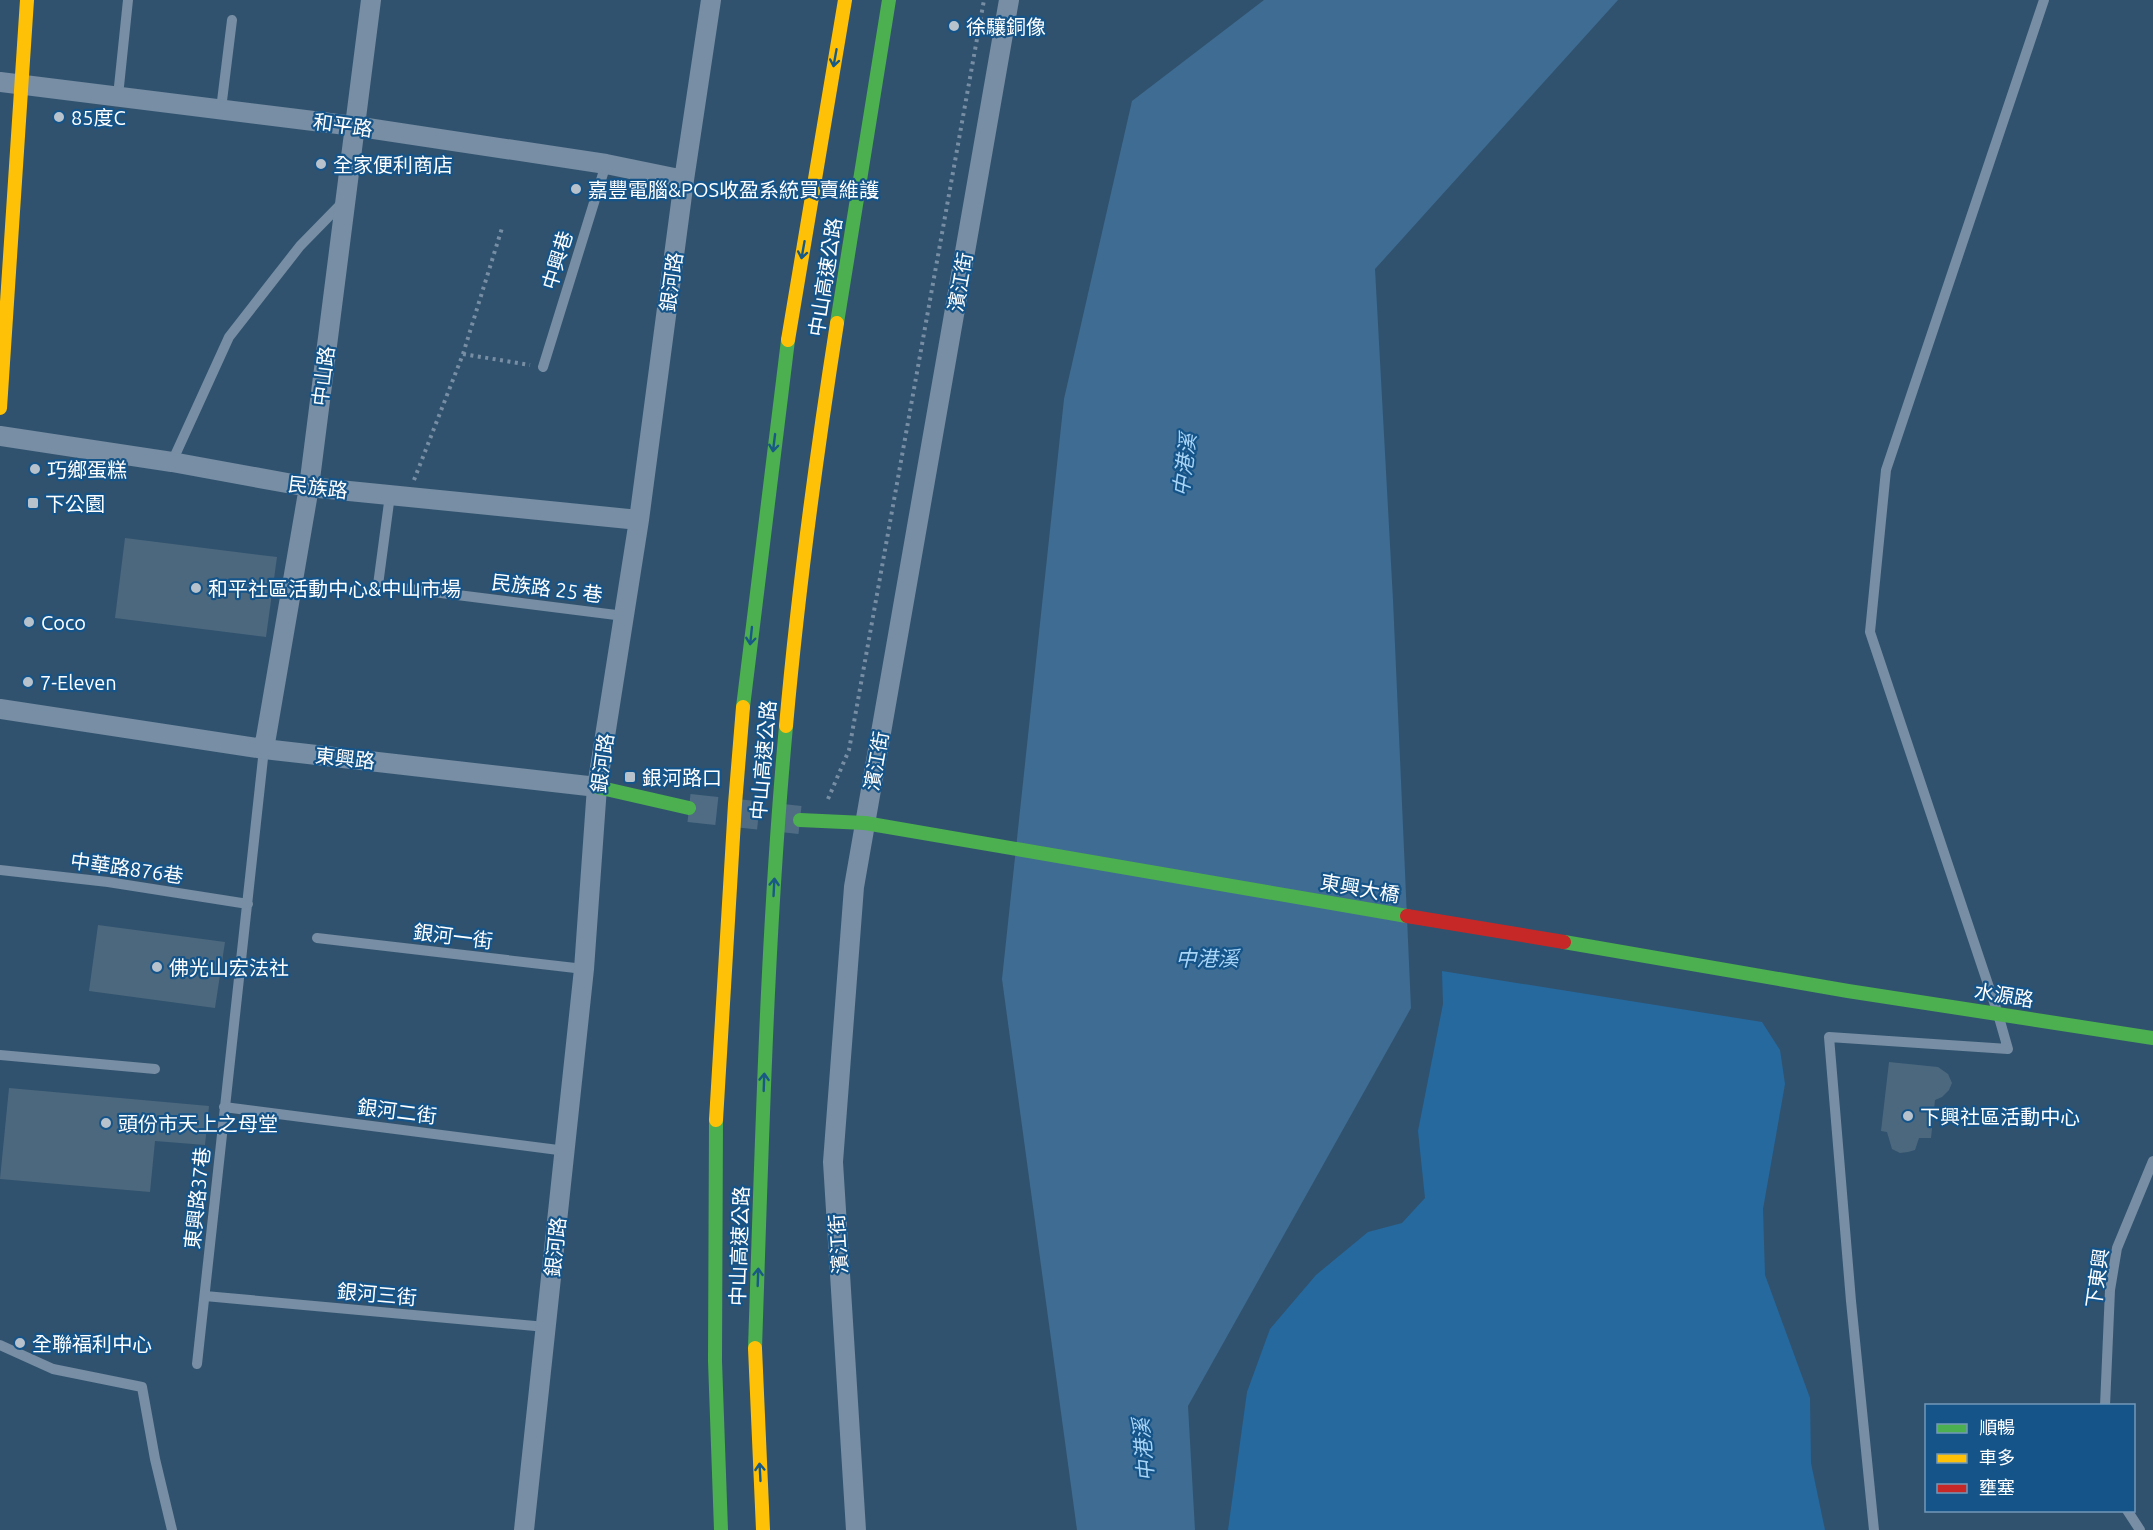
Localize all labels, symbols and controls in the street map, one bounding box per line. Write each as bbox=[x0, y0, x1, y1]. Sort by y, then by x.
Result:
place label: 徐驤銅像 bbox=[966, 15, 1046, 38]
marker: 徐驤銅像 bbox=[947, 19, 961, 33]
one-way arrow bbox=[829, 47, 840, 67]
place label: 85度C bbox=[71, 106, 126, 129]
street label: 和平路 bbox=[312, 109, 374, 141]
marker: 85度C bbox=[52, 110, 66, 124]
place label: 全家便利商店 bbox=[333, 153, 453, 176]
marker: 全家便利商店 bbox=[314, 157, 328, 171]
place label: 嘉豐電腦&POS收盈系統買賣維護 bbox=[588, 178, 879, 201]
marker: 嘉豐電腦&POS收盈系統買賣維護 bbox=[569, 182, 583, 196]
street label: 中山高速公路 bbox=[804, 216, 846, 338]
street label: 中興巷 bbox=[537, 228, 577, 292]
one-way arrow bbox=[797, 240, 808, 259]
street label: 濱江街 bbox=[943, 250, 977, 314]
street label: 銀河路 bbox=[655, 251, 687, 313]
street label: 中山路 bbox=[308, 345, 338, 407]
water label: 中港溪 bbox=[1168, 429, 1200, 498]
one-way arrow bbox=[768, 432, 779, 452]
place label: 巧鄉蛋糕 bbox=[47, 458, 127, 481]
marker: 巧鄉蛋糕 bbox=[28, 462, 42, 476]
street label: 民族路 bbox=[287, 472, 349, 502]
place label: 下公園 bbox=[45, 492, 105, 515]
marker: 下公園 bbox=[26, 496, 40, 510]
street label: 民族路 25 巷 bbox=[490, 570, 604, 606]
place label: 和平社區活動中心&中山市場 bbox=[208, 577, 461, 600]
marker: 和平社區活動中心&中山市場 bbox=[189, 581, 203, 595]
place label: Coco bbox=[41, 611, 86, 634]
marker: Coco bbox=[22, 615, 36, 629]
one-way arrow bbox=[745, 626, 756, 646]
place label: 7-Eleven bbox=[40, 671, 117, 694]
marker: 7-Eleven bbox=[21, 675, 35, 689]
street label: 中山高速公路 bbox=[746, 699, 780, 821]
street label: 濱江街 bbox=[859, 729, 893, 793]
street label: 銀河路 bbox=[586, 732, 618, 794]
street label: 東興路 bbox=[314, 743, 376, 773]
place label: 銀河路口 bbox=[642, 766, 722, 789]
marker: 銀河路口 bbox=[623, 770, 637, 784]
street label: 中華路876巷 bbox=[69, 849, 185, 887]
street label: 東興大橋 bbox=[1319, 870, 1401, 906]
one-way arrow bbox=[768, 878, 779, 898]
street label: 銀河一街 bbox=[412, 920, 494, 952]
water label: 中港溪 bbox=[1176, 946, 1241, 970]
place label: 佛光山宏法社 bbox=[169, 956, 289, 979]
marker: 佛光山宏法社 bbox=[150, 960, 164, 974]
street label: 水源路 bbox=[1973, 979, 2035, 1011]
one-way arrow bbox=[758, 1072, 769, 1092]
street label: 銀河二街 bbox=[356, 1095, 438, 1127]
place label: 下興社區活動中心 bbox=[1920, 1105, 2080, 1128]
marker: 下興社區活動中心 bbox=[1901, 1109, 1915, 1123]
place label: 頭份市天上之母堂 bbox=[118, 1112, 278, 1135]
marker: 頭份市天上之母堂 bbox=[99, 1116, 113, 1130]
street label: 東興路37巷 bbox=[180, 1146, 214, 1250]
street label: 中山高速公路 bbox=[725, 1186, 753, 1306]
street label: 濱江街 bbox=[824, 1213, 852, 1275]
street label: 銀河路 bbox=[540, 1216, 570, 1278]
street label: 下東興 bbox=[2081, 1247, 2113, 1309]
one-way arrow bbox=[752, 1267, 763, 1287]
street label: 銀河三街 bbox=[336, 1279, 418, 1309]
place label: 全聯福利中心 bbox=[32, 1332, 152, 1355]
marker: 全聯福利中心 bbox=[13, 1336, 27, 1350]
legend bbox=[1925, 1404, 2135, 1512]
water label: 中港溪 bbox=[1128, 1415, 1158, 1482]
text: 順暢 bbox=[1979, 1417, 2015, 1437]
text: 車多 bbox=[1979, 1447, 2015, 1467]
one-way arrow bbox=[755, 1462, 766, 1482]
text: 壅塞 bbox=[1979, 1477, 2015, 1497]

